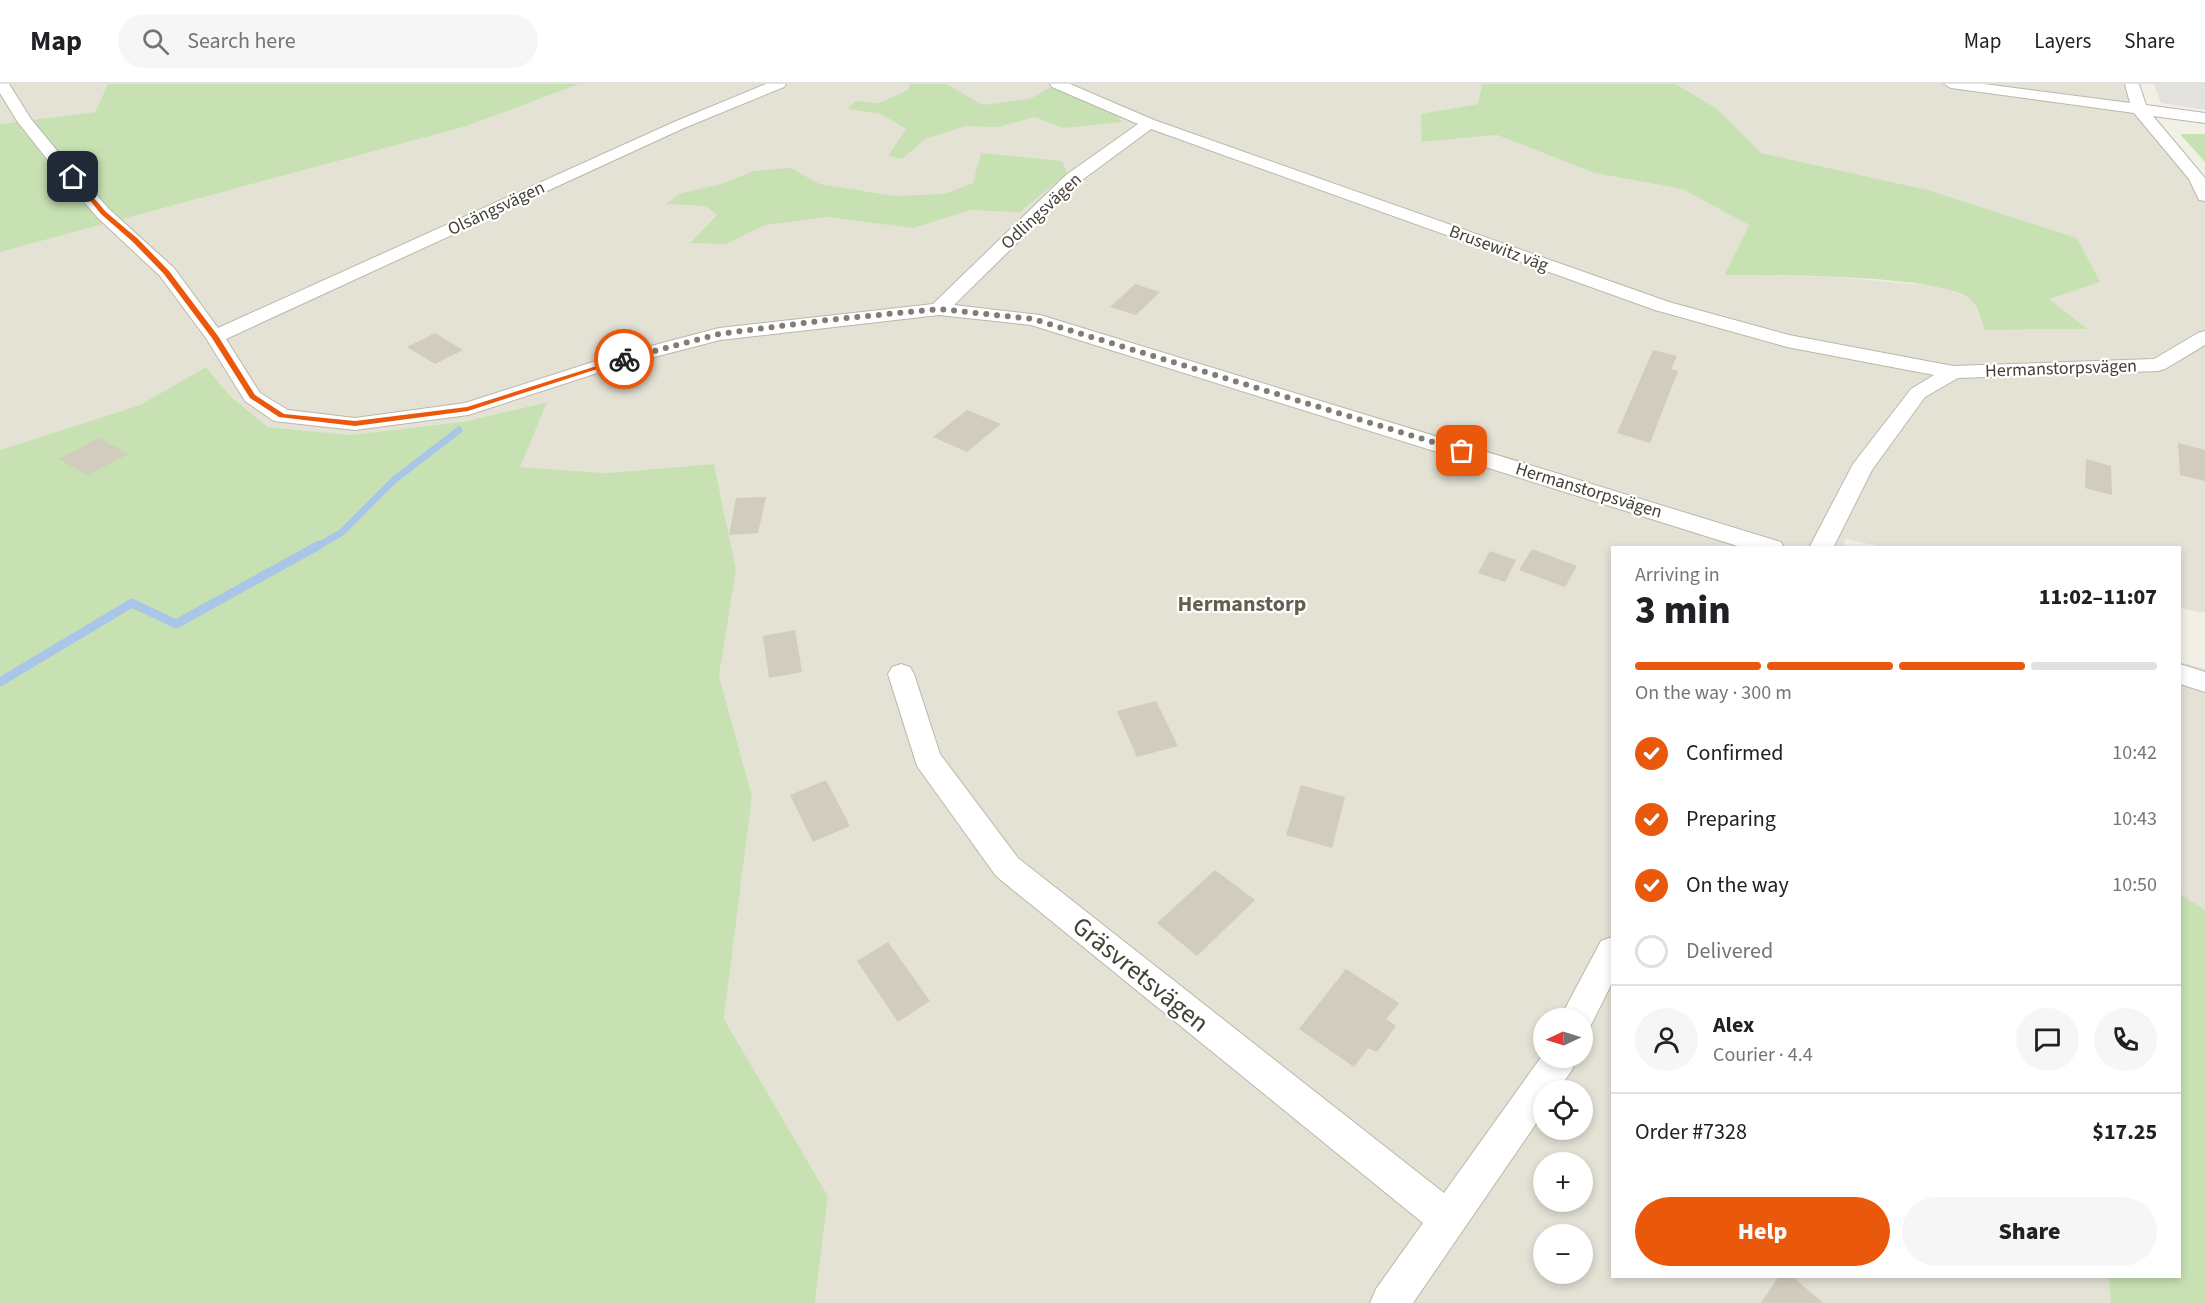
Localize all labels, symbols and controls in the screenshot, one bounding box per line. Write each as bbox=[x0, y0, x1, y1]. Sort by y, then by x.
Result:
search box bbox=[118, 14, 538, 68]
text: Map bbox=[30, 21, 82, 61]
icon: search bbox=[139, 25, 172, 58]
text: Search here bbox=[187, 25, 296, 57]
text: Map bbox=[1964, 26, 2001, 56]
text: Layers bbox=[2034, 26, 2091, 56]
text: Share bbox=[2124, 26, 2175, 56]
pin bbox=[47, 151, 98, 202]
icon: home bbox=[56, 160, 89, 193]
street label: Odlingsvägen bbox=[995, 167, 1087, 255]
street label: Olsängsvägen bbox=[444, 175, 549, 242]
street label: Brusewitz väg bbox=[1446, 219, 1552, 278]
courier bbox=[594, 329, 654, 389]
icon: bike bbox=[608, 343, 641, 376]
street label: Hermanstorpsvägen bbox=[1985, 353, 2137, 384]
pin bbox=[1436, 425, 1487, 476]
icon: bag bbox=[1445, 434, 1478, 467]
street label: Hermanstorpsvägen bbox=[1513, 456, 1665, 525]
text: Arriving in bbox=[1635, 561, 1720, 589]
text: 11:02–11:07 bbox=[2039, 581, 2157, 613]
text: 3 min bbox=[1635, 583, 1731, 639]
district label: Hermanstorp bbox=[1178, 588, 1306, 620]
text: On the way · 300 m bbox=[1635, 679, 1792, 707]
icon: check bbox=[1635, 737, 1668, 770]
text: Confirmed bbox=[1686, 737, 1783, 769]
text: 10:42 bbox=[2112, 739, 2157, 767]
icon: check bbox=[1635, 803, 1668, 836]
text: Preparing bbox=[1686, 803, 1776, 835]
text: 10:43 bbox=[2112, 805, 2157, 833]
icon: check bbox=[1635, 869, 1668, 902]
text: On the way bbox=[1686, 869, 1789, 901]
text: 10:50 bbox=[2112, 871, 2157, 899]
street label: Gräsvretsvägen bbox=[1065, 908, 1217, 1041]
text: Delivered bbox=[1686, 935, 1773, 967]
north arrow bbox=[1533, 1008, 1593, 1068]
map controls bbox=[1533, 1008, 1593, 1284]
button: person bbox=[1635, 1008, 1698, 1071]
button: chat bbox=[2016, 1008, 2079, 1071]
button: phone bbox=[2094, 1008, 2157, 1071]
text: Alex bbox=[1713, 1009, 1754, 1041]
text: Courier · 4.4 bbox=[1713, 1041, 1813, 1069]
button: locate bbox=[1533, 1080, 1593, 1140]
text: Order #7328 bbox=[1635, 1116, 1747, 1148]
text: $17.25 bbox=[2092, 1116, 2157, 1148]
button: + bbox=[1533, 1152, 1593, 1212]
button: Help bbox=[1635, 1197, 1890, 1266]
button: Share bbox=[1902, 1197, 2157, 1266]
button: − bbox=[1533, 1224, 1593, 1284]

